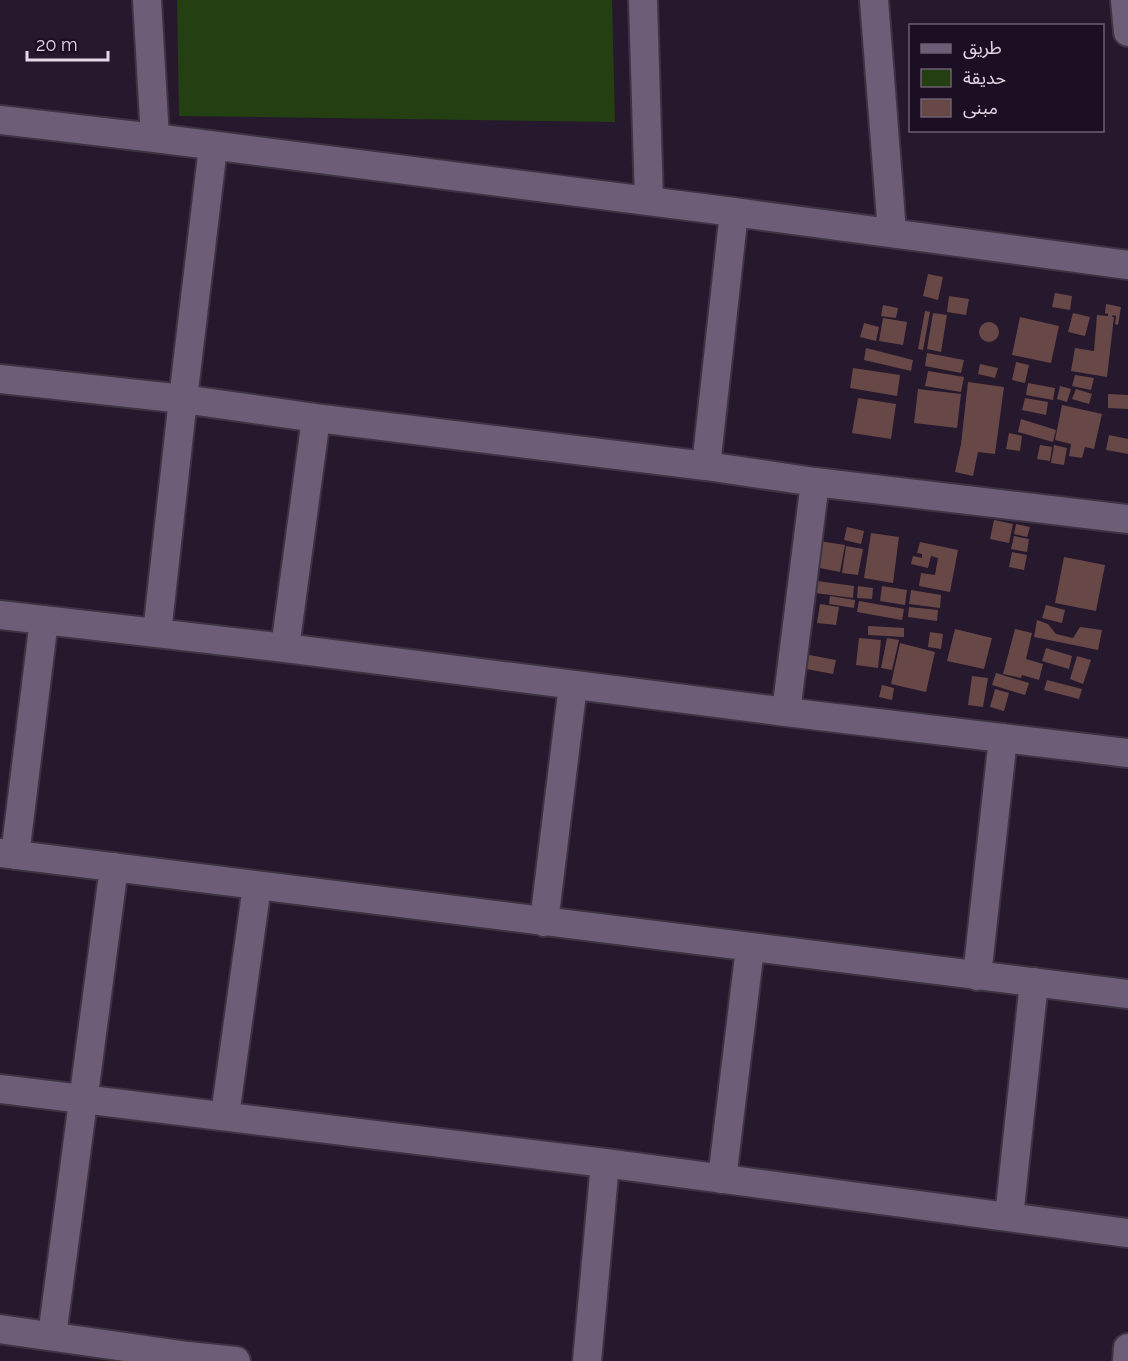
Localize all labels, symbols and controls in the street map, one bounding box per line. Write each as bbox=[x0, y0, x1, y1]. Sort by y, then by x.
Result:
scale bar bbox=[27, 24, 108, 62]
legend bbox=[909, 24, 1104, 132]
text: 20 m bbox=[36, 34, 78, 55]
text: طريق bbox=[963, 37, 1002, 59]
text: حديقة bbox=[963, 67, 1006, 88]
text: مبنى bbox=[963, 97, 998, 119]

